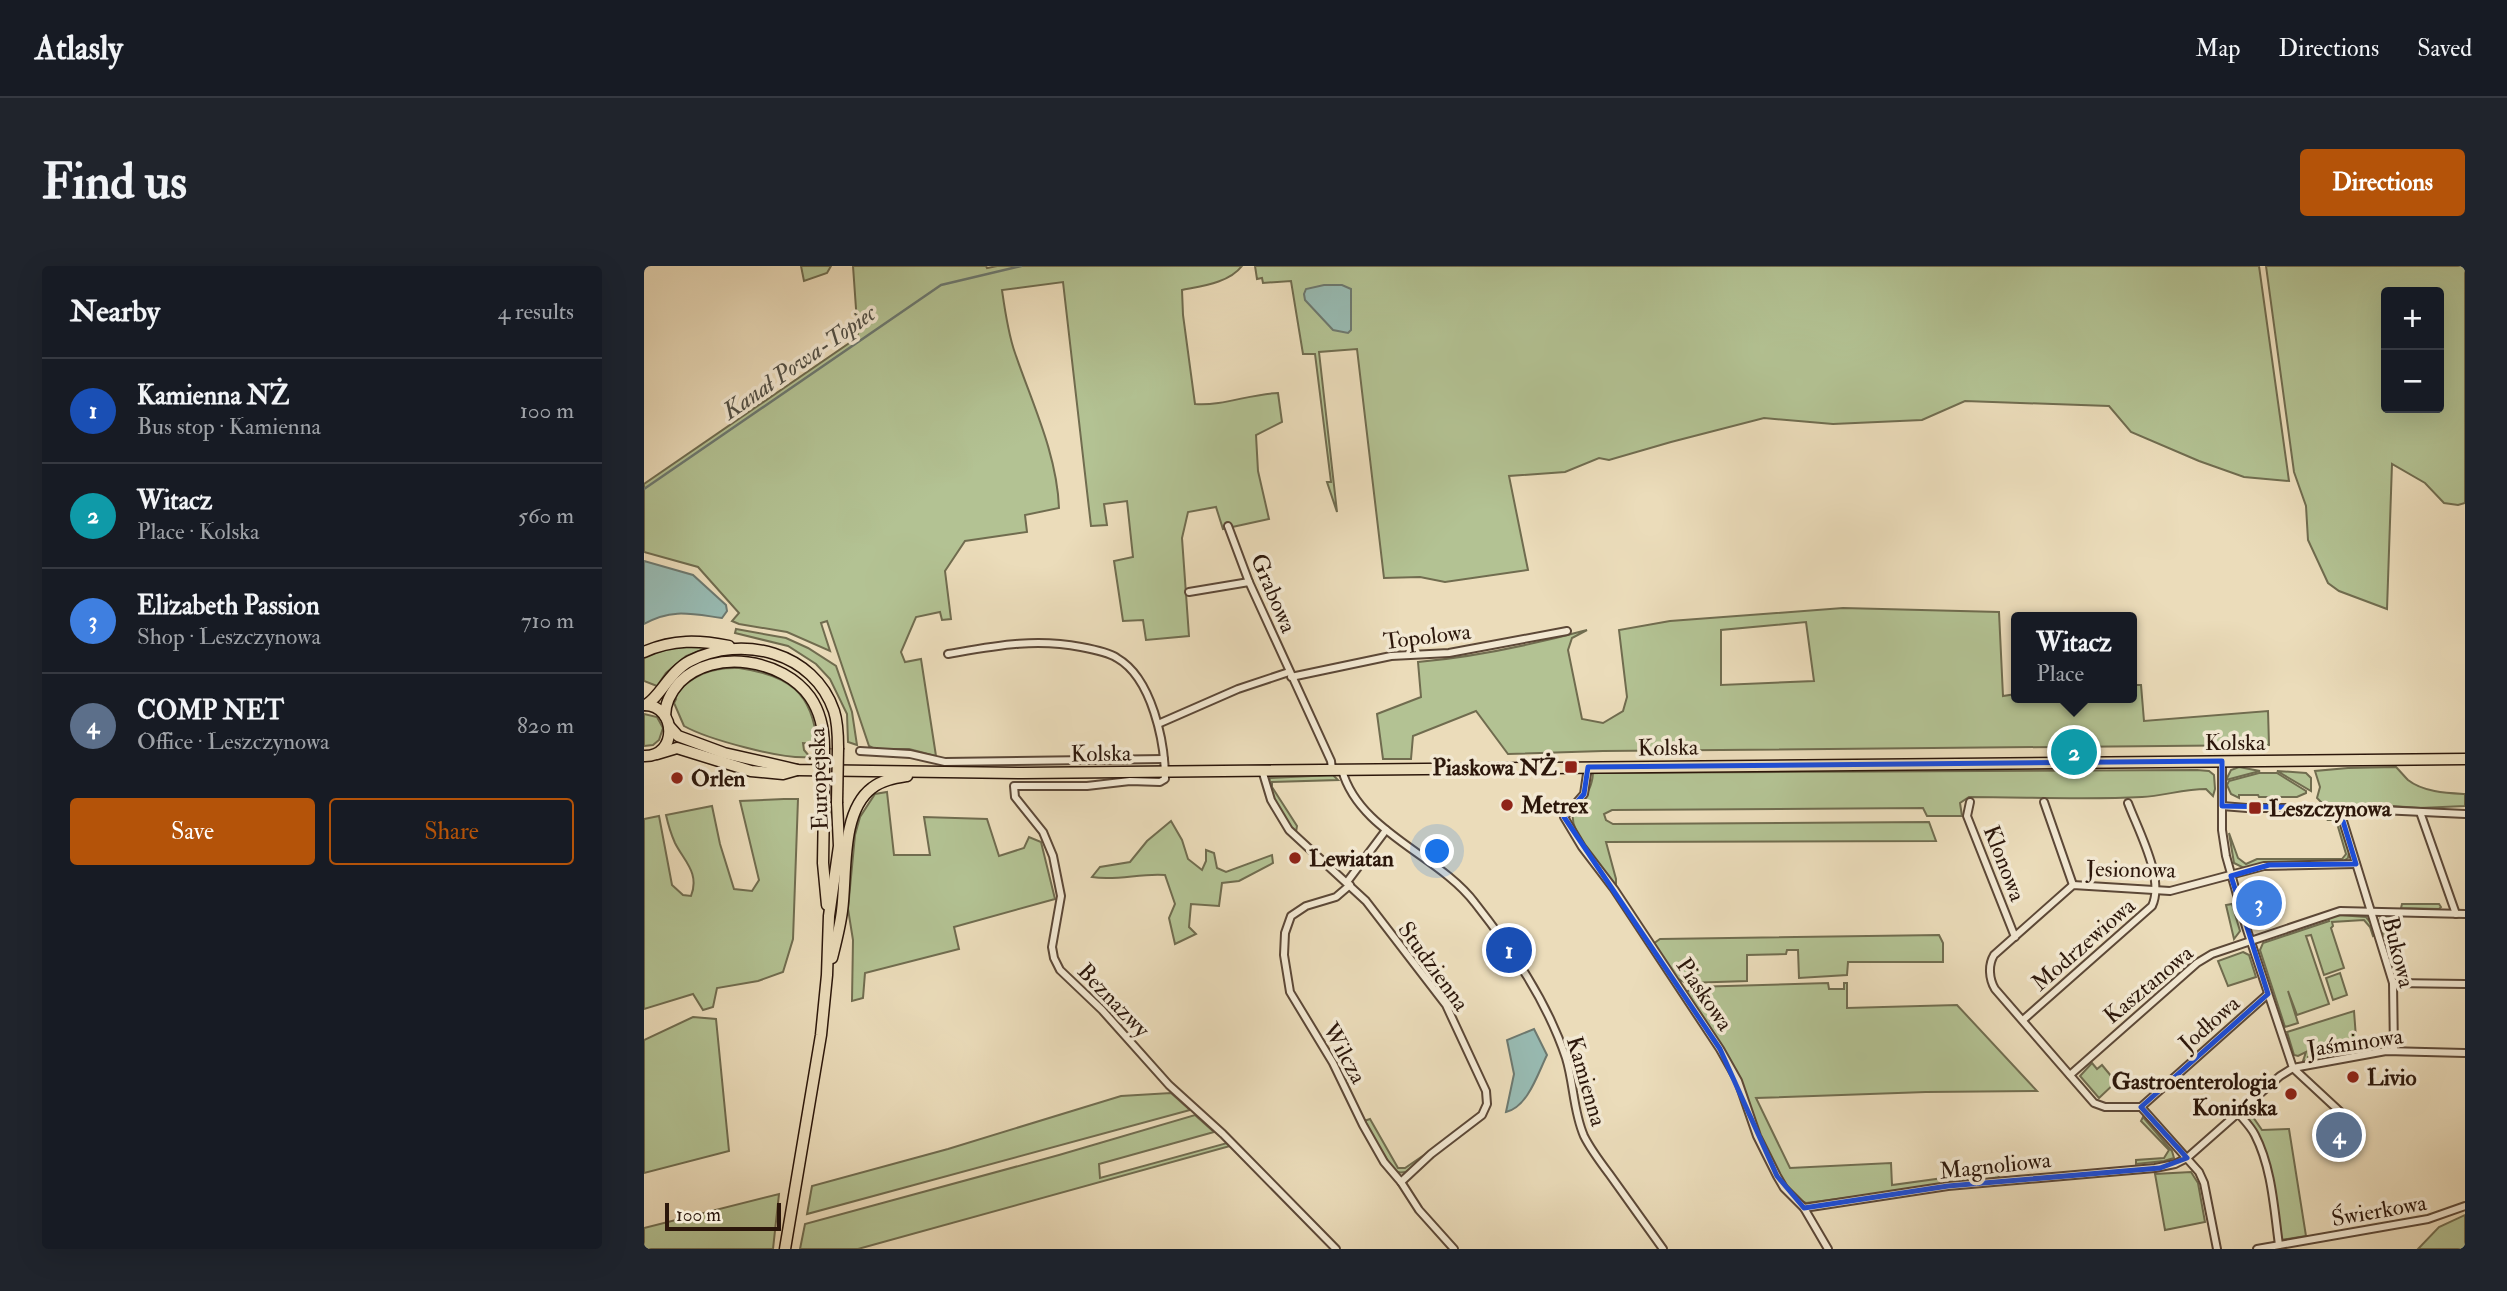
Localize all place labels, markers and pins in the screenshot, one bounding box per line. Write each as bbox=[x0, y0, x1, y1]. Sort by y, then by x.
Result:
pin: 2 bbox=[2051, 726, 2097, 778]
place label: Piaskowa NŻ bbox=[1432, 752, 1557, 782]
marker: Piaskowa NŻ bbox=[1563, 759, 1579, 775]
place label: Orlen bbox=[691, 764, 746, 793]
marker: Orlen bbox=[669, 770, 685, 786]
place label: Metrex bbox=[1520, 791, 1589, 820]
place label: Leszczynowa bbox=[2269, 794, 2393, 824]
marker: Metrex bbox=[1499, 797, 1515, 813]
marker: Leszczynowa bbox=[2247, 800, 2263, 816]
place label: Lewiatan bbox=[1309, 844, 1394, 873]
marker: Lewiatan bbox=[1287, 850, 1303, 866]
pin: 3 bbox=[2236, 877, 2282, 929]
pin: 1 bbox=[1486, 924, 1532, 976]
place label: Livio bbox=[2367, 1063, 2417, 1092]
place label: Gastroenterologia Konińska bbox=[2112, 1067, 2279, 1122]
marker: Livio bbox=[2345, 1069, 2361, 1085]
marker: Gastroenterologia Konińska bbox=[2283, 1086, 2299, 1102]
pin: 4 bbox=[2316, 1109, 2362, 1161]

